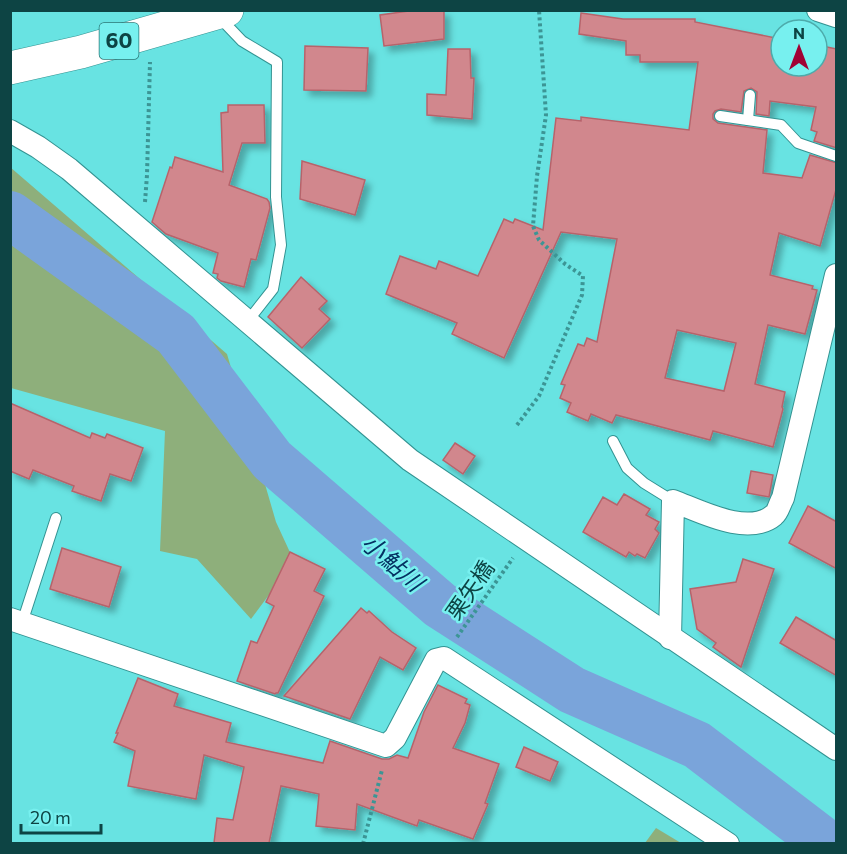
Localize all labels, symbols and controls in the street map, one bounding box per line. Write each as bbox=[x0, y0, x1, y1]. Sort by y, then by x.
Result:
north arrow bbox=[769, 18, 829, 78]
road number: 60 bbox=[100, 23, 138, 59]
text: N bbox=[793, 23, 805, 42]
water label: 小鮎川 bbox=[356, 527, 432, 598]
street label: 栗矢橋 bbox=[440, 555, 500, 624]
scale bar bbox=[21, 797, 100, 835]
text: 20 m bbox=[30, 806, 71, 828]

